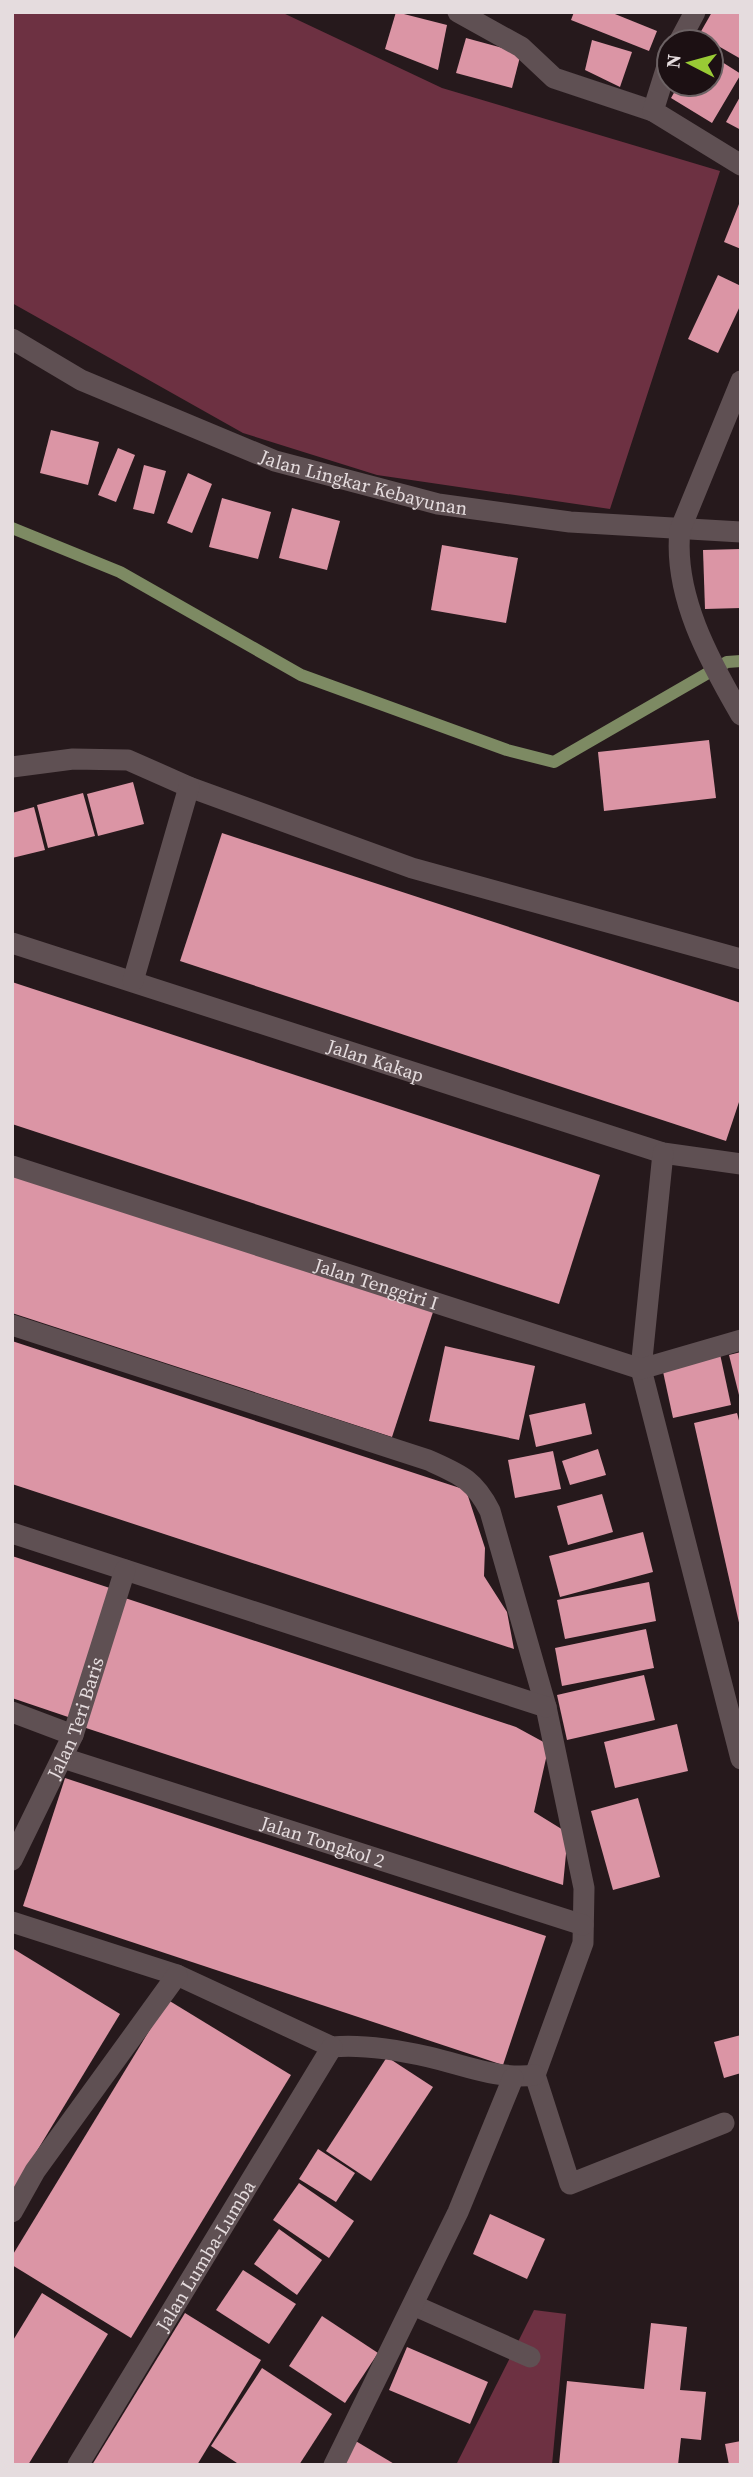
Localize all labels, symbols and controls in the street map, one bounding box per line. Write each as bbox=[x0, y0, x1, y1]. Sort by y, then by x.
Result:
north arrow bbox=[655, 28, 725, 98]
text: N bbox=[659, 53, 687, 69]
street label: Jalan Lingkar Kebayunan bbox=[255, 443, 469, 521]
street label: Jalan Kakap bbox=[323, 1032, 427, 1088]
street label: Jalan Tenggiri I bbox=[310, 1251, 442, 1316]
street label: Jalan Teri Baris bbox=[40, 1654, 110, 1784]
street label: Jalan Tongkol 2 bbox=[257, 1809, 388, 1874]
street label: Jalan Lumba-Lumba bbox=[149, 2175, 261, 2337]

